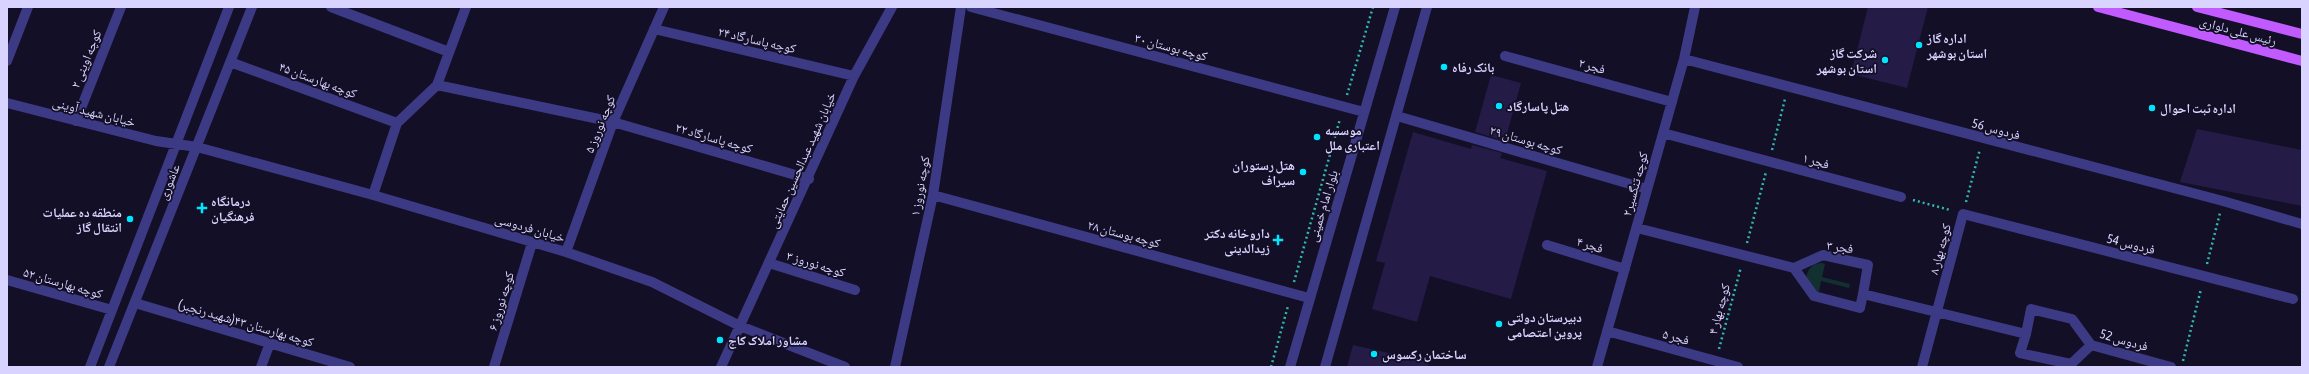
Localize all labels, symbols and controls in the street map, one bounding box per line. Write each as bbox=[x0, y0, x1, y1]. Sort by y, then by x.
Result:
street label: رئیس علی دلواری bbox=[2198, 14, 2278, 49]
street label: کوچه پاسارگاد ۲۴ bbox=[716, 24, 798, 57]
street label: کوچه اوینی ۲ bbox=[68, 27, 106, 91]
street label: کوچه بوستان ۳۰ bbox=[1133, 30, 1210, 65]
place label: اداره گاز استان بوشهر bbox=[1926, 31, 1987, 61]
marker: اداره گاز استان بوشهر bbox=[1914, 40, 1924, 50]
place label: شرکت گاز استان بوشهر bbox=[1816, 46, 1877, 76]
street label: فجر ۲ bbox=[1577, 55, 1607, 78]
marker: شرکت گاز استان بوشهر bbox=[1880, 55, 1890, 65]
street label: کوچه بهارستان ۴۵ bbox=[277, 59, 360, 102]
place label: بانک رفاه bbox=[1452, 60, 1495, 75]
marker: بانک رفاه bbox=[1439, 62, 1449, 72]
street label: خیابان شهید عبدالحسین حمایتی bbox=[765, 90, 840, 231]
street label: کوچه نوروز ۵ bbox=[582, 92, 619, 155]
street label: خیابان شهید آوینی bbox=[51, 94, 137, 131]
place label: هتل پاسارگاد bbox=[1507, 99, 1570, 115]
marker: هتل پاسارگاد bbox=[1494, 101, 1504, 111]
place label: اداره ثبت احوال bbox=[2160, 101, 2236, 116]
marker: اداره ثبت احوال bbox=[2147, 103, 2157, 113]
street label: فردوس 56 bbox=[1970, 115, 2022, 144]
street label: کوچه پاسارگاد ۲۲ bbox=[673, 120, 755, 157]
street label: کوچه بوستان ۲۹ bbox=[1488, 122, 1565, 159]
place label: موسسه اعتباری ملل bbox=[1325, 123, 1380, 154]
marker: موسسه اعتباری ملل bbox=[1312, 132, 1322, 142]
street label: کوچه تنگسیر۲ bbox=[1619, 150, 1652, 218]
street label: فجر ۱ bbox=[1801, 150, 1831, 173]
street label: کوچه نوروز ۱ bbox=[907, 154, 934, 217]
place label: هتل رستوران سیراف bbox=[1232, 158, 1295, 188]
street label: عاشوری bbox=[155, 161, 184, 203]
marker: هتل رستوران سیراف bbox=[1298, 167, 1308, 177]
street label: بلوار امام خمینی bbox=[1305, 168, 1342, 244]
place label: درمانگاه فرهنگیان bbox=[211, 194, 255, 224]
marker: درمانگاه فرهنگیان bbox=[196, 202, 208, 214]
place label: منطقه ده عملیات انتقال گاز bbox=[43, 205, 122, 235]
street label: خیابان فردوسی bbox=[493, 211, 567, 246]
marker: منطقه ده عملیات انتقال گاز bbox=[125, 214, 135, 224]
street label: کوچه بوستان ۲۸ bbox=[1086, 217, 1163, 252]
street label: کوچه بهار ۸ bbox=[1926, 221, 1955, 276]
place label: داروخانه دکتر زیدالدینی bbox=[1203, 226, 1270, 257]
street label: فردوس 54 bbox=[2105, 231, 2157, 258]
street label: فجر ۴ bbox=[1575, 234, 1605, 257]
marker: داروخانه دکتر زیدالدینی bbox=[1273, 235, 1283, 245]
street label: فجر ۳ bbox=[1825, 238, 1854, 257]
street label: کوچه نوروز ۳ bbox=[784, 248, 848, 281]
street label: کوچه بهارستان ۵۲ bbox=[21, 265, 105, 303]
street label: کوچه نوروز ۶ bbox=[485, 269, 518, 333]
street label: کوچه بهار ۴ bbox=[1705, 281, 1734, 336]
street label: کوچه بهارستان ۴۳(شهید رنجبر) bbox=[176, 296, 316, 351]
place label: دبیرستان دولتی پروین اعتصامی bbox=[1507, 310, 1582, 341]
marker: دبیرستان دولتی پروین اعتصامی bbox=[1494, 319, 1504, 329]
street label: فجر ۵ bbox=[1661, 326, 1691, 349]
street label: فردوس 52 bbox=[2098, 326, 2150, 355]
place label: مشاور املاک کاج bbox=[728, 333, 808, 349]
marker: مشاور املاک کاج bbox=[715, 335, 725, 345]
place label: ساختمان رکسوس bbox=[1382, 347, 1467, 363]
marker: ساختمان رکسوس bbox=[1369, 349, 1379, 359]

